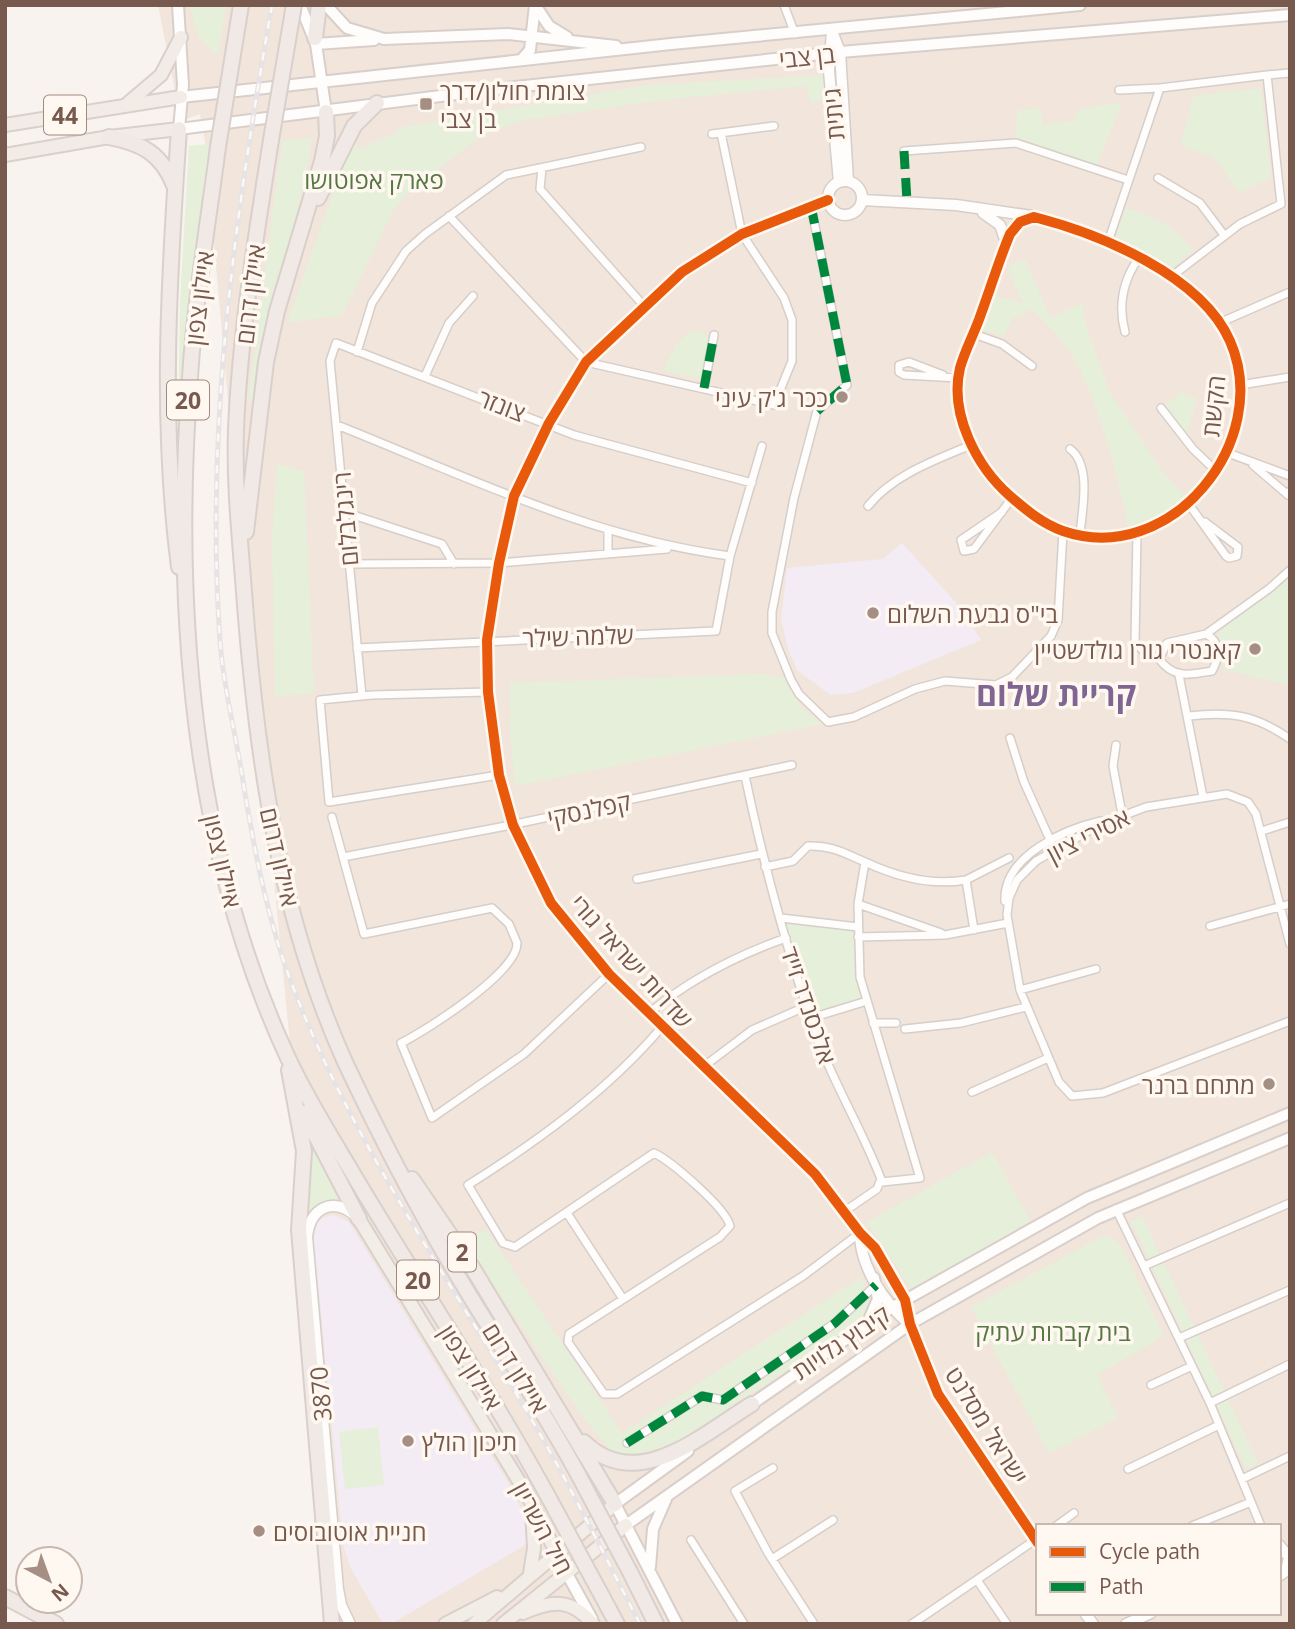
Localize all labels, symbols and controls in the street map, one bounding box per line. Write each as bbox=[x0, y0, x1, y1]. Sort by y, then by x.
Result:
street label: בן צבי bbox=[777, 37, 837, 75]
place label: צומת חולון/דרך בן צבי bbox=[440, 74, 585, 135]
street label: גיתית bbox=[814, 87, 852, 141]
road number: 44 bbox=[44, 96, 86, 134]
marker: צומת חולון/דרך בן צבי bbox=[418, 96, 434, 112]
park label: פארק אפוטושו bbox=[304, 163, 444, 196]
street label: איילון דרום bbox=[227, 242, 273, 346]
street label: איילון צפון bbox=[177, 249, 221, 347]
street label: הקשת bbox=[1193, 374, 1233, 438]
road number: 20 bbox=[167, 380, 209, 420]
street label: צונזר bbox=[474, 381, 530, 429]
place label: ככר ג'ק עיני bbox=[715, 381, 828, 414]
marker: ככר ג'ק עיני bbox=[834, 389, 850, 405]
street label: רינגלבלום bbox=[324, 470, 366, 568]
place label: בי"ס גבעת השלום bbox=[887, 597, 1059, 630]
marker: בי"ס גבעת השלום bbox=[865, 605, 881, 621]
street label: שלמה שילר bbox=[522, 618, 634, 654]
place label: קאנטרי גורן גולדשטיין bbox=[1034, 633, 1241, 666]
marker: קאנטרי גורן גולדשטיין bbox=[1247, 641, 1263, 657]
district label: קריית שלום bbox=[976, 672, 1136, 715]
street label: קפלנסקי bbox=[544, 784, 634, 834]
street label: אסירי ציון bbox=[1041, 800, 1135, 870]
street label: איילון דרום bbox=[253, 804, 307, 910]
street label: איילון צפון bbox=[196, 811, 250, 911]
street label: שדרות ישראל גורי bbox=[563, 887, 701, 1035]
street label: אלכסנדר זייד bbox=[773, 942, 845, 1068]
place label: מתחם ברנר bbox=[1142, 1068, 1255, 1101]
marker: מתחם ברנר bbox=[1261, 1076, 1277, 1092]
road number: 2 bbox=[448, 1232, 476, 1272]
road number: 20 bbox=[397, 1260, 439, 1300]
street label: קיבוץ גלויות bbox=[786, 1297, 896, 1387]
park label: בית קברות עתיק bbox=[975, 1315, 1131, 1348]
street label: איילון דרום bbox=[475, 1317, 557, 1419]
street label: איילון צפון bbox=[432, 1318, 510, 1416]
street label: ישראל מסלנט bbox=[938, 1360, 1036, 1490]
street label: 3870 bbox=[301, 1365, 339, 1423]
place label: תיכון הולץ bbox=[422, 1425, 517, 1458]
marker: תיכון הולץ bbox=[400, 1433, 416, 1449]
street label: חיל השריון bbox=[505, 1476, 581, 1580]
place label: חניית אוטובוסים bbox=[273, 1515, 426, 1548]
marker: חניית אוטובוסים bbox=[251, 1523, 267, 1539]
legend bbox=[1036, 1524, 1281, 1615]
text: Cycle path bbox=[1099, 1537, 1200, 1565]
north arrow bbox=[14, 1545, 84, 1615]
text: Path bbox=[1099, 1572, 1144, 1600]
text: N bbox=[46, 1578, 75, 1608]

